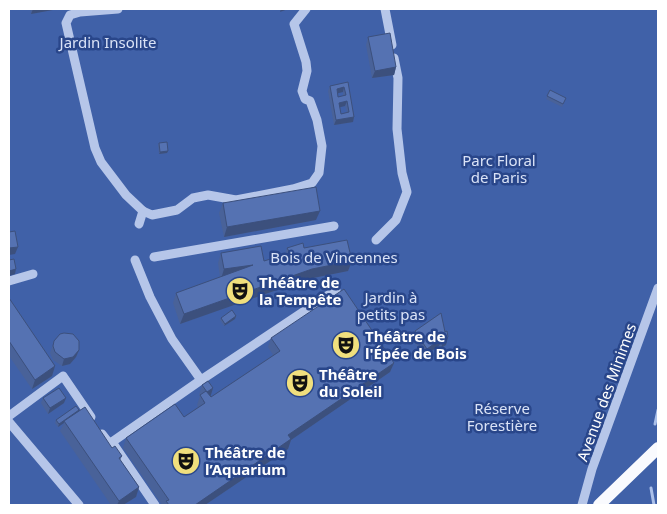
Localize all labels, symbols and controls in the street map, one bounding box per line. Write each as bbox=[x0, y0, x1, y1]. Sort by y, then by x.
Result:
park label: Jardin Insolite bbox=[58, 32, 156, 52]
park label: Parc Floral de Paris bbox=[462, 150, 536, 187]
park label: Bois de Vincennes bbox=[270, 247, 398, 267]
place label: Théâtre de la Tempête bbox=[259, 272, 341, 309]
theatre icon: Théâtre de la Tempête bbox=[225, 276, 255, 306]
park label: Jardin à petits pas bbox=[357, 287, 425, 324]
street label: Avenue des Minimes bbox=[572, 320, 640, 464]
place label: Théâtre de l'Épée de Bois bbox=[365, 326, 467, 363]
theatre icon: Théâtre de l'Épée de Bois bbox=[331, 330, 361, 360]
place label: Théâtre du Soleil bbox=[319, 364, 382, 401]
theatre icon: Théâtre du Soleil bbox=[285, 368, 315, 398]
park label: Réserve Forestière bbox=[467, 398, 537, 435]
place label: Théâtre de l’Aquarium bbox=[205, 442, 286, 479]
theatre icon: Théâtre de l’Aquarium bbox=[171, 446, 201, 476]

